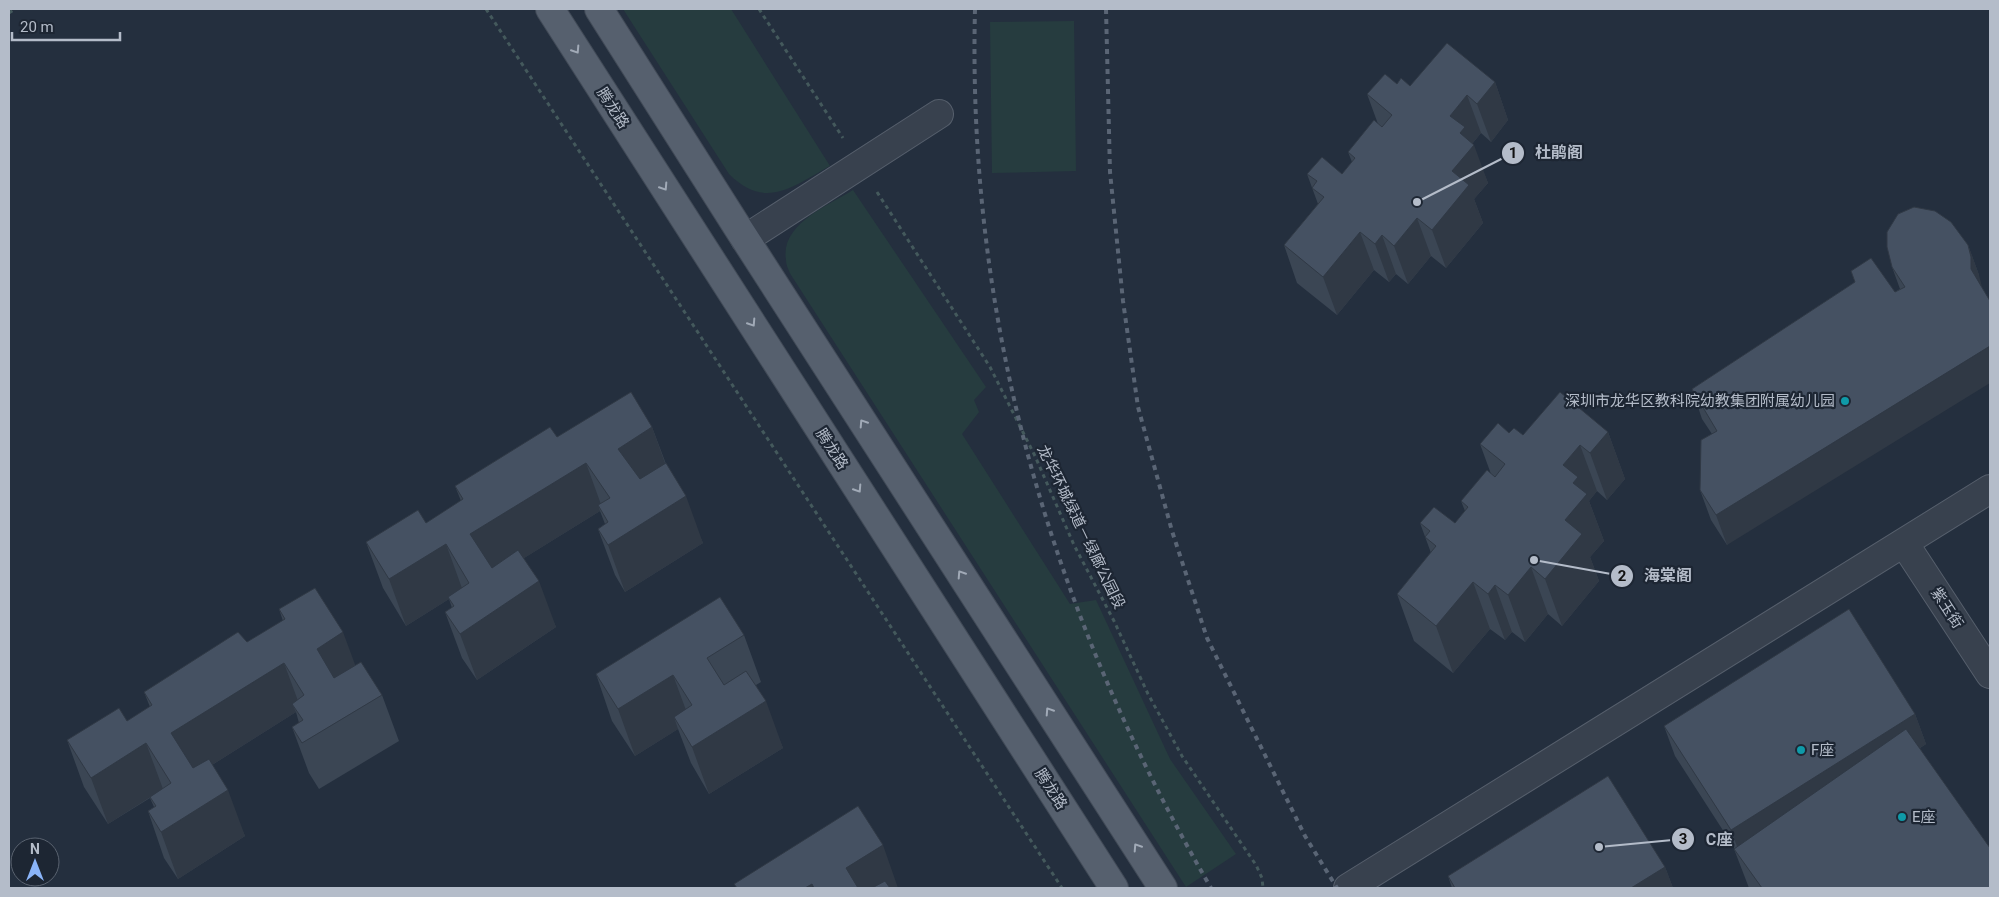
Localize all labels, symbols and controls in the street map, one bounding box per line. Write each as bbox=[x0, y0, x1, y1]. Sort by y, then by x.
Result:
scale bar bbox=[12, 10, 120, 42]
text: 20 m bbox=[20, 18, 54, 36]
one-way arrow bbox=[570, 44, 579, 53]
street label: 腾龙路 bbox=[593, 84, 633, 132]
callout: 杜鹃阁 bbox=[1500, 137, 1593, 168]
text: 杜鹃阁 bbox=[1535, 143, 1583, 162]
text: 1 bbox=[1509, 144, 1517, 162]
one-way arrow bbox=[657, 181, 667, 190]
one-way arrow bbox=[745, 318, 755, 327]
place label: 深圳市龙华区教科院幼教集团附属幼儿园 bbox=[1565, 392, 1835, 410]
marker: 深圳市龙华区教科院幼教集团附属幼儿园 bbox=[1839, 395, 1851, 407]
one-way arrow bbox=[860, 419, 870, 428]
street label: 腾龙路 bbox=[812, 425, 852, 473]
street label: 龙华环城绿道－绿廊公园段 bbox=[1033, 442, 1129, 612]
one-way arrow bbox=[852, 484, 862, 493]
callout: 海棠阁 bbox=[1609, 560, 1702, 591]
text: 海棠阁 bbox=[1644, 566, 1692, 585]
text: 2 bbox=[1618, 567, 1627, 585]
one-way arrow bbox=[958, 570, 967, 580]
street label: 紫玉街 bbox=[1927, 584, 1967, 632]
one-way arrow bbox=[1046, 707, 1055, 716]
place label: F座 bbox=[1811, 741, 1834, 759]
marker: F座 bbox=[1795, 744, 1807, 756]
street label: 腾龙路 bbox=[1031, 765, 1071, 813]
place label: E座 bbox=[1912, 808, 1936, 826]
marker: E座 bbox=[1896, 811, 1908, 823]
callout: C座 bbox=[1670, 823, 1742, 854]
text: 3 bbox=[1679, 830, 1687, 848]
text: C座 bbox=[1706, 830, 1732, 849]
north arrow bbox=[10, 837, 60, 887]
text: N bbox=[30, 841, 40, 857]
one-way arrow bbox=[1134, 844, 1143, 853]

